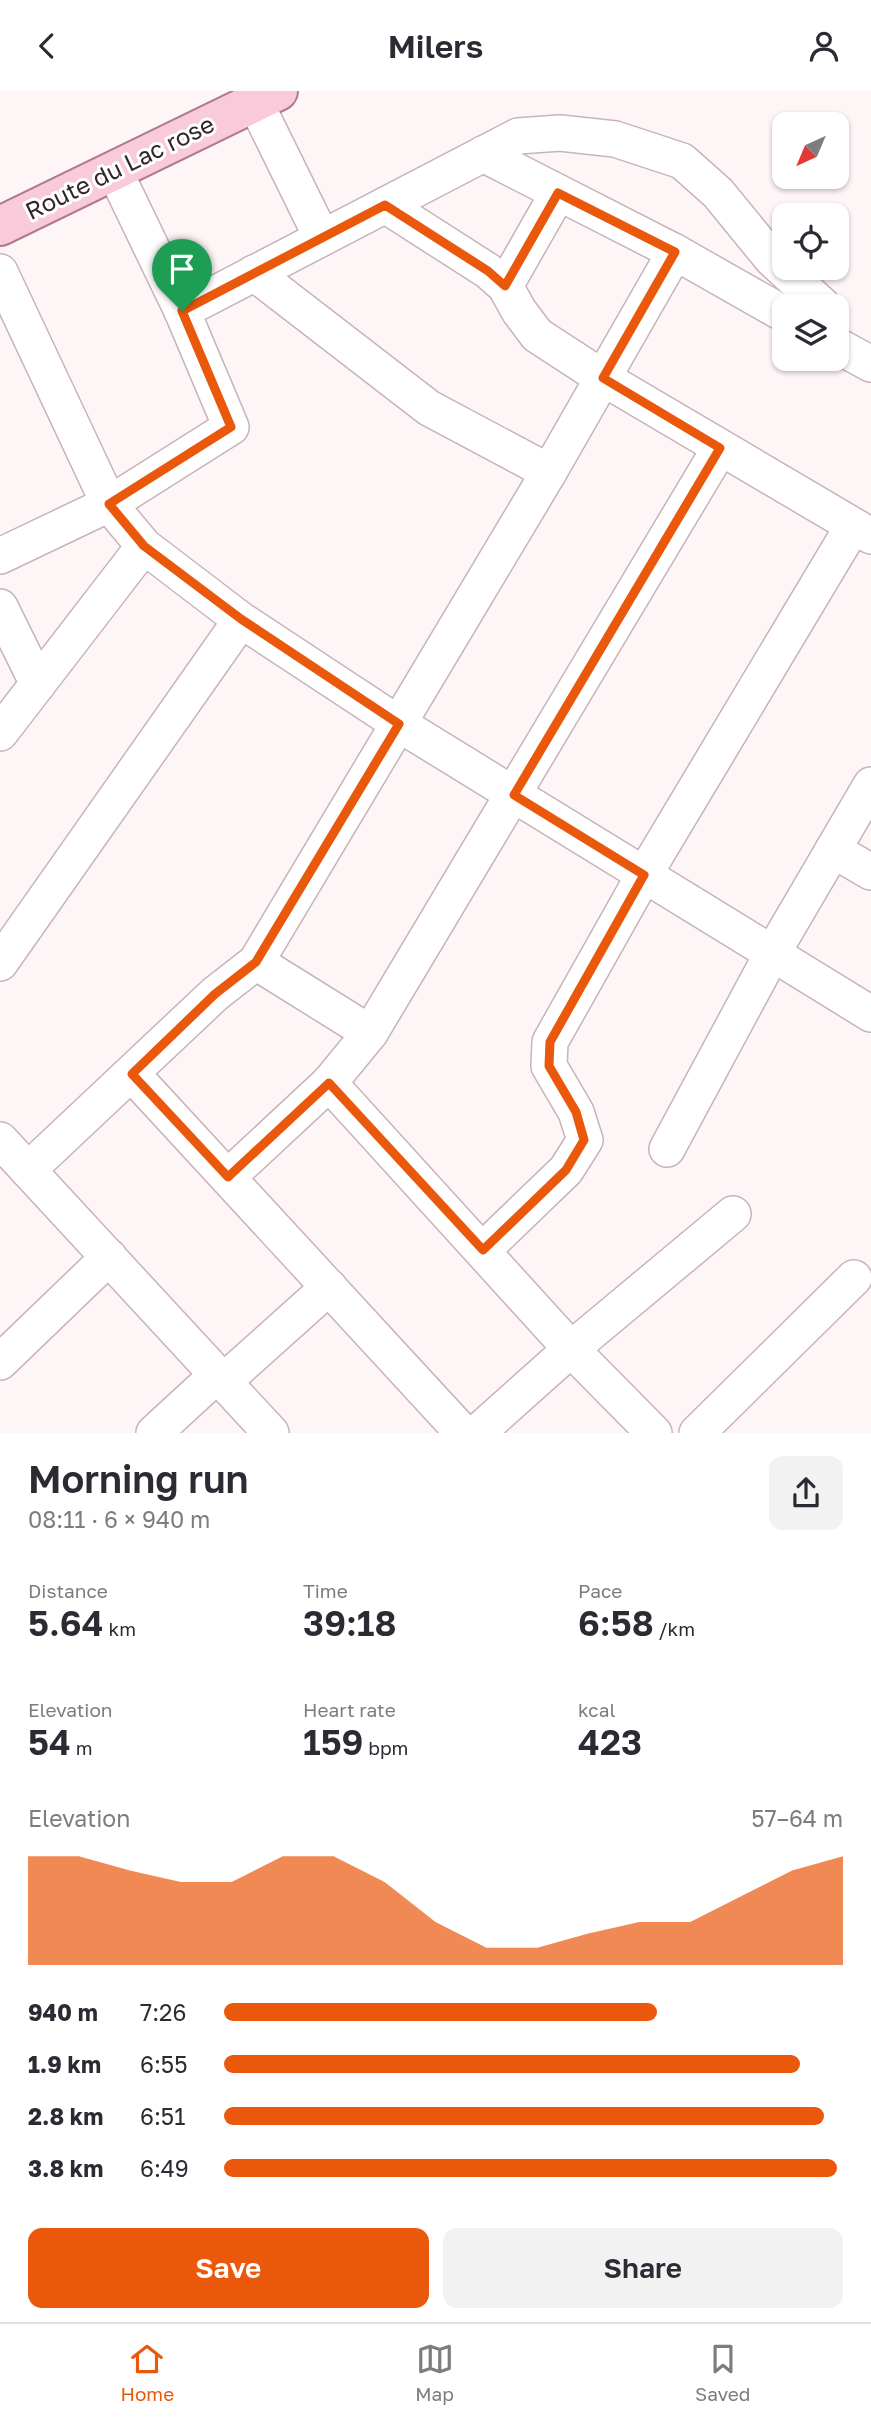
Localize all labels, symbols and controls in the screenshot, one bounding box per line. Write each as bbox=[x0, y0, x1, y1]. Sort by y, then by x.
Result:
icon: back bbox=[28, 27, 66, 65]
text: Milers bbox=[388, 27, 483, 65]
icon: person bbox=[805, 27, 843, 65]
street label: Route du Lac rose bbox=[20, 108, 219, 225]
north arrow bbox=[772, 112, 849, 189]
map controls bbox=[772, 112, 849, 371]
button: locate bbox=[772, 203, 849, 280]
pin bbox=[152, 239, 212, 311]
icon: arrive bbox=[163, 250, 201, 288]
button: layers bbox=[772, 294, 849, 371]
text: Morning run bbox=[28, 1456, 249, 1501]
button: share bbox=[769, 1456, 843, 1530]
text: 08:11 · 6 × 940 m bbox=[28, 1505, 210, 1533]
text: Distance bbox=[28, 1579, 108, 1602]
text: Time bbox=[303, 1579, 348, 1602]
text: Pace bbox=[578, 1579, 622, 1602]
text: 5.64 bbox=[28, 1602, 104, 1644]
text: 39:18 bbox=[303, 1602, 397, 1644]
text: 6:58 bbox=[578, 1602, 654, 1644]
text: km bbox=[104, 1617, 136, 1640]
text: /km bbox=[654, 1617, 695, 1640]
text: Elevation bbox=[28, 1698, 113, 1721]
text: Heart rate bbox=[303, 1698, 396, 1721]
text: kcal bbox=[578, 1698, 616, 1721]
text: 54 bbox=[28, 1721, 71, 1763]
text: 159 bbox=[303, 1721, 363, 1763]
text: 423 bbox=[578, 1721, 642, 1763]
text: m bbox=[71, 1736, 93, 1759]
text: bpm bbox=[363, 1736, 408, 1759]
text: Elevation bbox=[28, 1804, 130, 1832]
text: 57–64 m bbox=[751, 1804, 843, 1832]
text: 940 m bbox=[28, 1998, 98, 2026]
text: 7:26 bbox=[140, 1998, 186, 2026]
text: 1.9 km bbox=[28, 2050, 101, 2078]
text: 6:55 bbox=[140, 2050, 188, 2078]
text: 2.8 km bbox=[28, 2102, 103, 2130]
text: 6:51 bbox=[140, 2102, 185, 2130]
text: 3.8 km bbox=[28, 2154, 103, 2182]
text: 6:49 bbox=[140, 2154, 189, 2182]
button: Save bbox=[28, 2228, 429, 2308]
button: Share bbox=[443, 2228, 843, 2308]
tab: Home bbox=[121, 2340, 174, 2405]
tab: Map bbox=[415, 2340, 454, 2405]
tab: Saved bbox=[695, 2340, 750, 2405]

